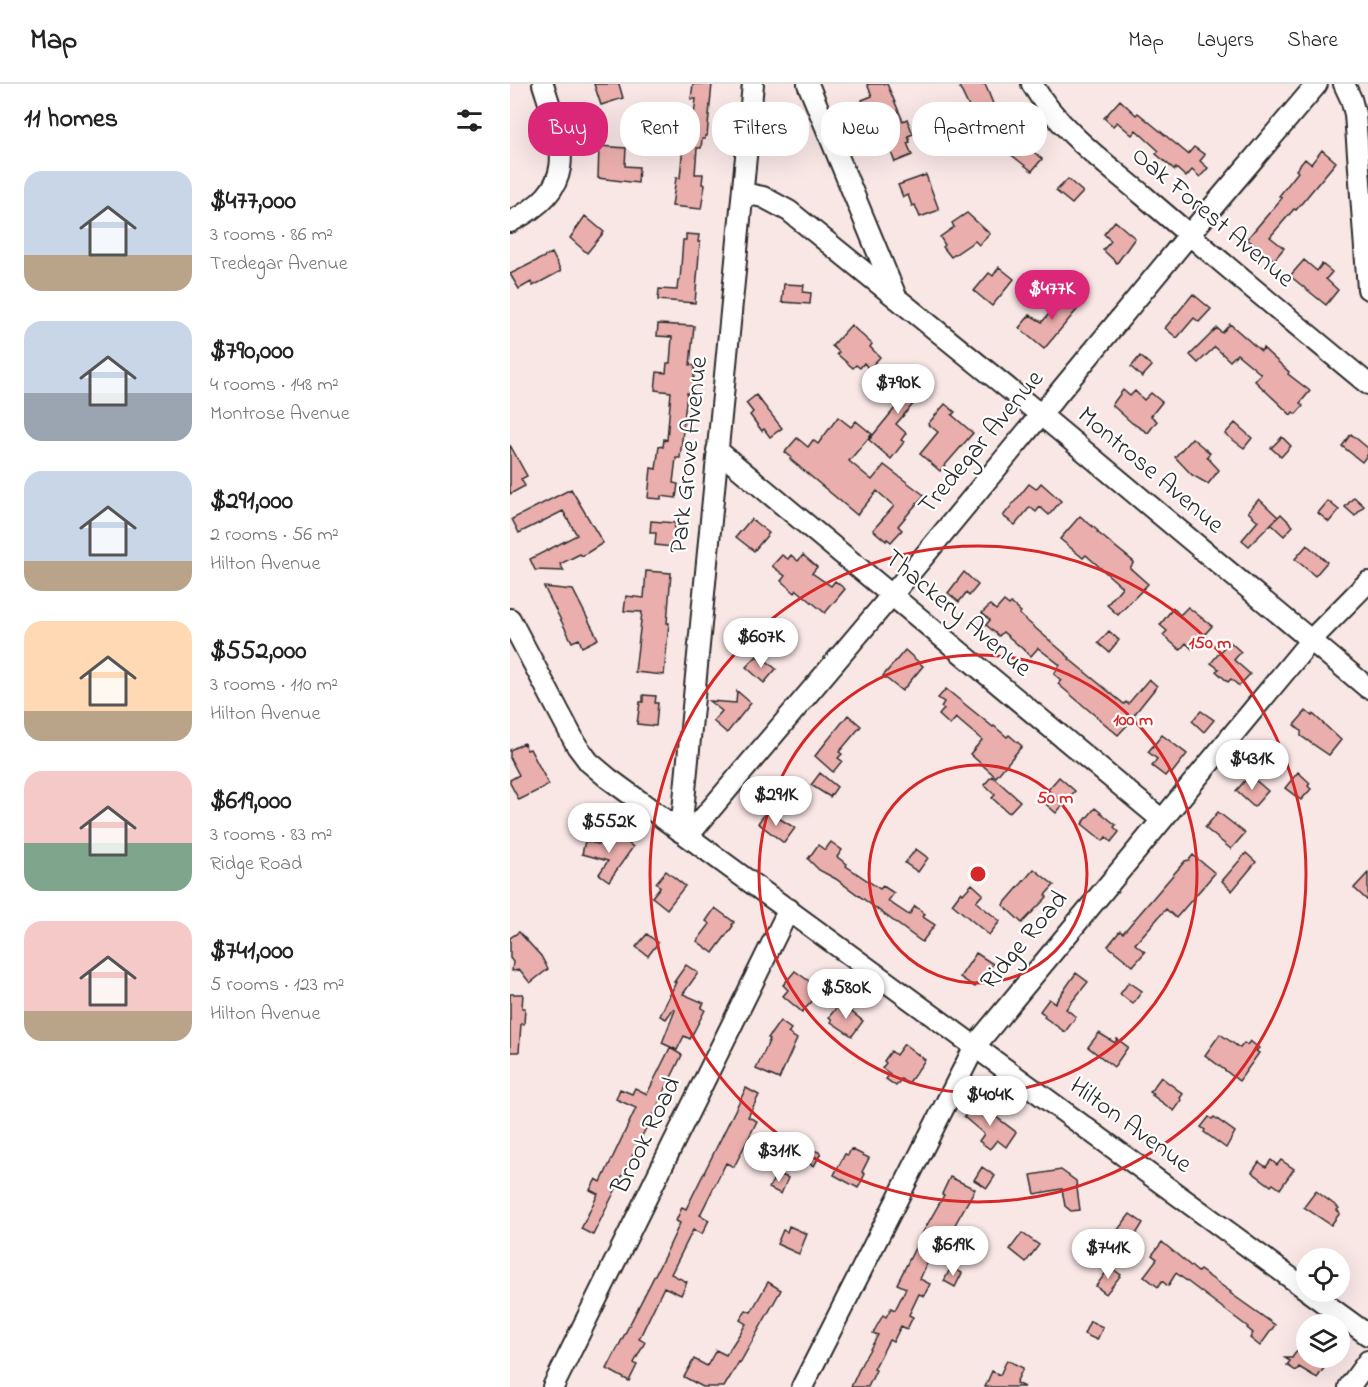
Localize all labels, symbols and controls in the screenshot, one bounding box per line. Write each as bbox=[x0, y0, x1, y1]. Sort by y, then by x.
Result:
text: Map bbox=[30, 21, 77, 62]
text: Map bbox=[1128, 26, 1164, 56]
text: Layers bbox=[1197, 26, 1254, 56]
text: Share bbox=[1287, 26, 1338, 56]
text: 11 homes bbox=[24, 101, 118, 139]
chip: Buy bbox=[528, 102, 608, 156]
chip: Rent bbox=[620, 102, 700, 156]
chip: Filters bbox=[712, 102, 809, 156]
chip: New bbox=[821, 102, 900, 156]
chip: Apartment bbox=[912, 102, 1047, 156]
icon: filters bbox=[453, 104, 486, 137]
street label: Oak Forest Avenue bbox=[1122, 138, 1302, 298]
text: $477,000 bbox=[210, 183, 296, 221]
icon: home bbox=[72, 195, 144, 267]
text: 3 rooms · 86 m² bbox=[210, 221, 333, 250]
text: Tredegar Avenue bbox=[210, 250, 348, 279]
pin: $477K bbox=[1010, 270, 1094, 321]
text: $477K bbox=[1029, 275, 1075, 304]
text: $790,000 bbox=[210, 333, 294, 371]
icon: home bbox=[72, 345, 144, 417]
street label: Park Grove Avenue bbox=[661, 354, 719, 555]
street label: Tredegar Avenue bbox=[910, 362, 1054, 524]
pin: $790K bbox=[856, 364, 940, 415]
text: $790K bbox=[876, 369, 920, 398]
text: 4 rooms · 148 m² bbox=[210, 371, 339, 400]
street label: Montrose Avenue bbox=[1068, 398, 1232, 544]
text: Montrose Avenue bbox=[210, 400, 350, 429]
text: $291,000 bbox=[210, 483, 293, 521]
icon: home bbox=[72, 495, 144, 567]
text: 2 rooms · 56 m² bbox=[210, 521, 339, 550]
street label: Thackery Avenue bbox=[875, 541, 1039, 687]
text: Hilton Avenue bbox=[210, 550, 320, 579]
pin: $607K bbox=[719, 618, 803, 669]
text: $607K bbox=[737, 623, 785, 652]
text: 150 m bbox=[1189, 631, 1231, 657]
text: $552,000 bbox=[210, 633, 307, 671]
icon: home bbox=[72, 645, 144, 717]
text: 3 rooms · 110 m² bbox=[210, 671, 338, 700]
text: Hilton Avenue bbox=[210, 700, 320, 729]
text: 100 m bbox=[1113, 708, 1153, 734]
pin: $431K bbox=[1210, 740, 1294, 791]
text: $431K bbox=[1230, 745, 1274, 774]
pin: $291K bbox=[734, 776, 818, 827]
text: $291K bbox=[754, 781, 798, 810]
text: $619,000 bbox=[210, 783, 291, 821]
text: 50 m bbox=[1037, 786, 1073, 812]
icon: home bbox=[72, 795, 144, 867]
pin: $552K bbox=[567, 803, 651, 854]
text: $552K bbox=[582, 808, 636, 837]
text: 3 rooms · 83 m² bbox=[210, 821, 332, 850]
text: Ridge Road bbox=[210, 850, 302, 879]
centre of rings bbox=[968, 864, 988, 884]
street label: Ridge Road bbox=[972, 883, 1078, 999]
text: $741,000 bbox=[210, 933, 294, 971]
icon: home bbox=[72, 945, 144, 1017]
pin: $580K bbox=[804, 969, 888, 1020]
text: 5 rooms · 123 m² bbox=[210, 971, 344, 1000]
text: $580K bbox=[821, 974, 871, 1003]
text: Hilton Avenue bbox=[210, 1000, 320, 1029]
street label: Hilton Avenue bbox=[1061, 1068, 1199, 1184]
street label: Brook Road bbox=[602, 1071, 692, 1202]
pin: $404K bbox=[948, 1076, 1032, 1127]
text: $404K bbox=[967, 1081, 1013, 1110]
pin: $311K bbox=[737, 1132, 821, 1183]
text: $311K bbox=[758, 1137, 800, 1166]
pin: $619K bbox=[911, 1226, 995, 1277]
pin: $741K bbox=[1066, 1229, 1150, 1280]
text: $619K bbox=[932, 1231, 974, 1260]
text: $741K bbox=[1086, 1234, 1130, 1263]
map controls bbox=[1296, 1248, 1350, 1368]
button: locate bbox=[1296, 1248, 1350, 1302]
button: layers bbox=[1296, 1314, 1350, 1368]

